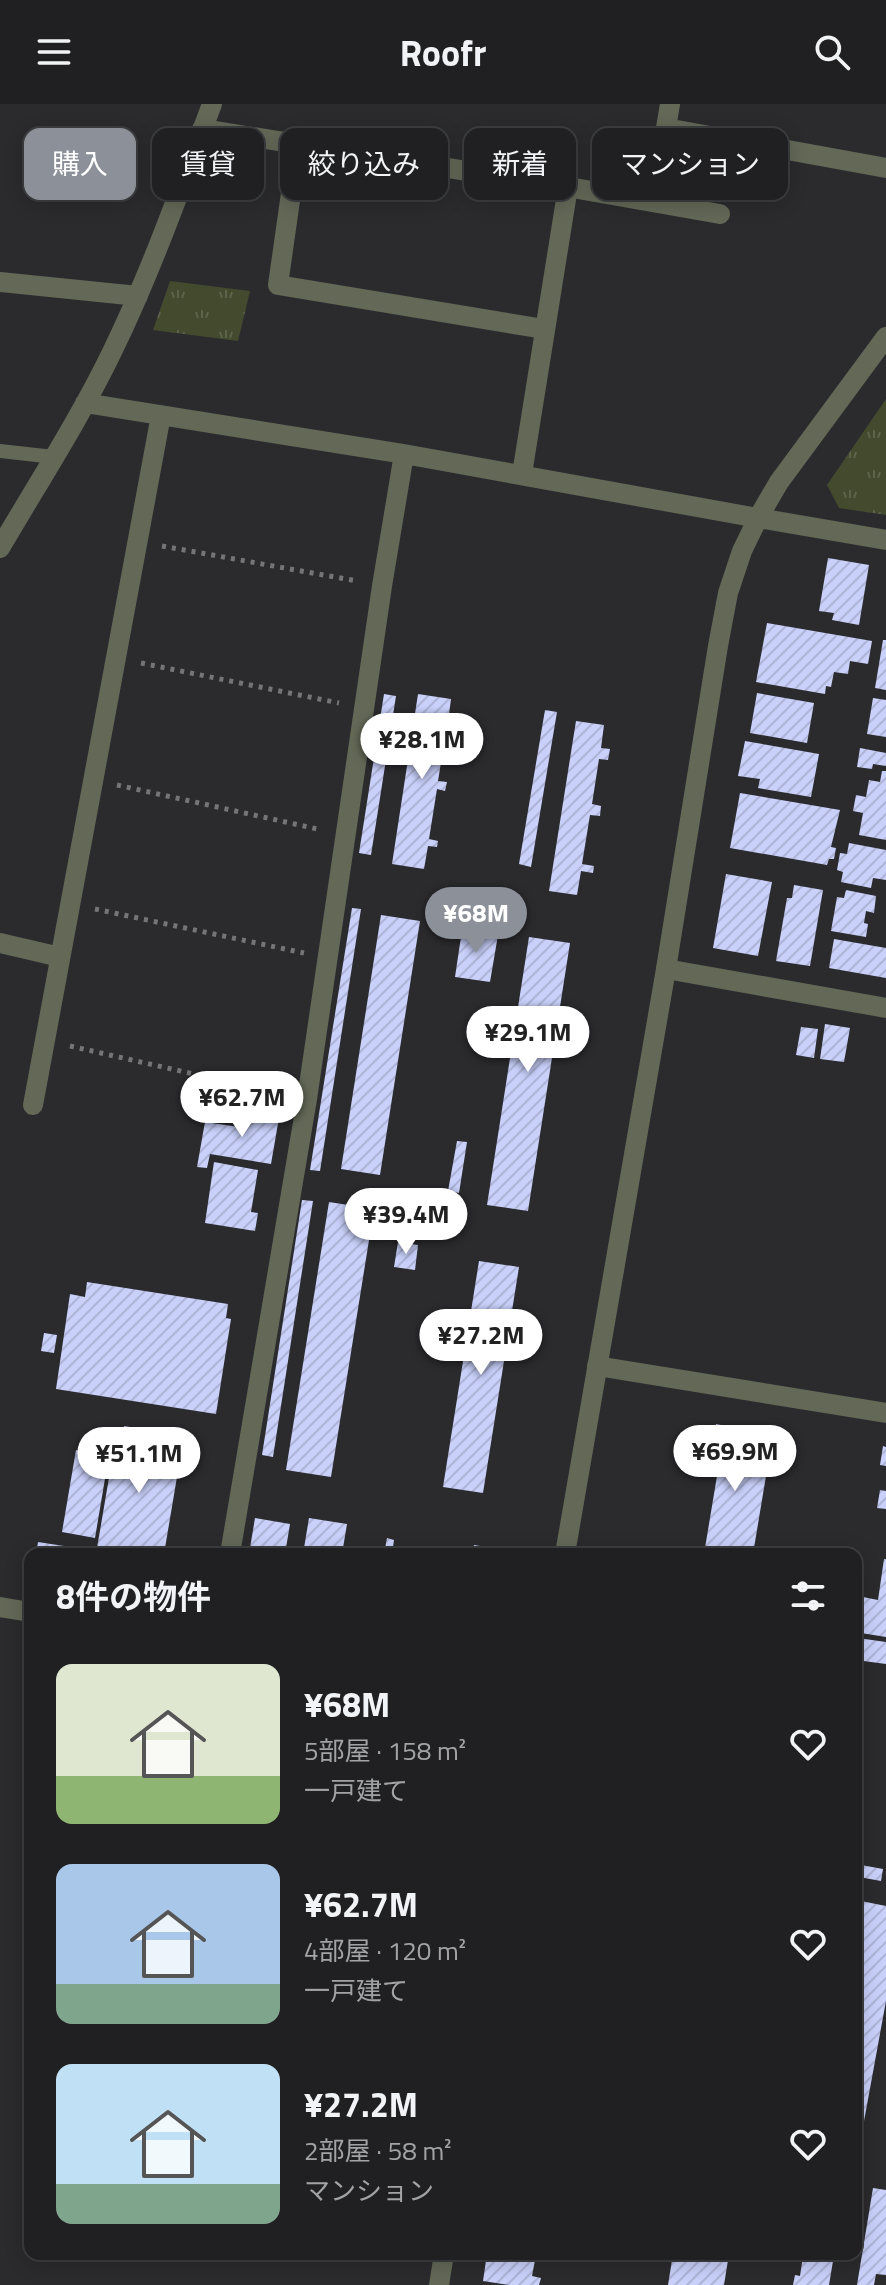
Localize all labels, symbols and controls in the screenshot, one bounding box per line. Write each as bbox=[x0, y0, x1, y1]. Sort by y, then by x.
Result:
text: Roofr bbox=[400, 25, 486, 80]
icon: menu bbox=[32, 30, 76, 74]
icon: search bbox=[810, 30, 854, 74]
chip: 購入 bbox=[24, 128, 136, 200]
chip: 賃貸 bbox=[152, 128, 264, 200]
chip: 絞り込み bbox=[280, 128, 448, 200]
chip: 新着 bbox=[464, 128, 576, 200]
chip: マンション bbox=[592, 128, 788, 200]
pin: ¥28.1M bbox=[357, 713, 487, 781]
text: ¥28.1M bbox=[378, 719, 466, 758]
pin: ¥68M bbox=[429, 887, 523, 955]
text: ¥68M bbox=[443, 893, 509, 932]
pin: ¥29.1M bbox=[463, 1006, 593, 1074]
text: ¥29.1M bbox=[484, 1012, 572, 1051]
pin: ¥62.7M bbox=[177, 1071, 307, 1139]
text: ¥62.7M bbox=[198, 1077, 286, 1116]
pin: ¥39.4M bbox=[341, 1188, 471, 1256]
text: ¥39.4M bbox=[362, 1194, 450, 1233]
pin: ¥27.2M bbox=[416, 1309, 546, 1377]
text: ¥27.2M bbox=[437, 1315, 525, 1354]
pin: ¥69.9M bbox=[670, 1425, 800, 1493]
pin: ¥51.1M bbox=[74, 1427, 204, 1495]
text: ¥69.9M bbox=[691, 1431, 779, 1470]
text: ¥51.1M bbox=[95, 1433, 183, 1472]
text: 8件の物件 bbox=[56, 1570, 211, 1622]
icon: filters bbox=[786, 1574, 830, 1618]
text: ¥68M bbox=[304, 1678, 390, 1730]
icon: home bbox=[120, 1696, 216, 1792]
icon: heart bbox=[786, 1722, 830, 1766]
text: 5部屋 · 158 m² bbox=[304, 1731, 466, 1770]
text: 一戸建て bbox=[304, 1771, 408, 1810]
text: ¥62.7M bbox=[304, 1878, 418, 1930]
icon: home bbox=[120, 1896, 216, 1992]
icon: heart bbox=[786, 1922, 830, 1966]
text: 4部屋 · 120 m² bbox=[304, 1931, 466, 1970]
text: 一戸建て bbox=[304, 1971, 408, 2010]
text: ¥27.2M bbox=[304, 2078, 418, 2130]
icon: home bbox=[120, 2096, 216, 2192]
icon: heart bbox=[786, 2122, 830, 2166]
text: 2部屋 · 58 m² bbox=[304, 2131, 452, 2170]
text: マンション bbox=[304, 2171, 434, 2210]

